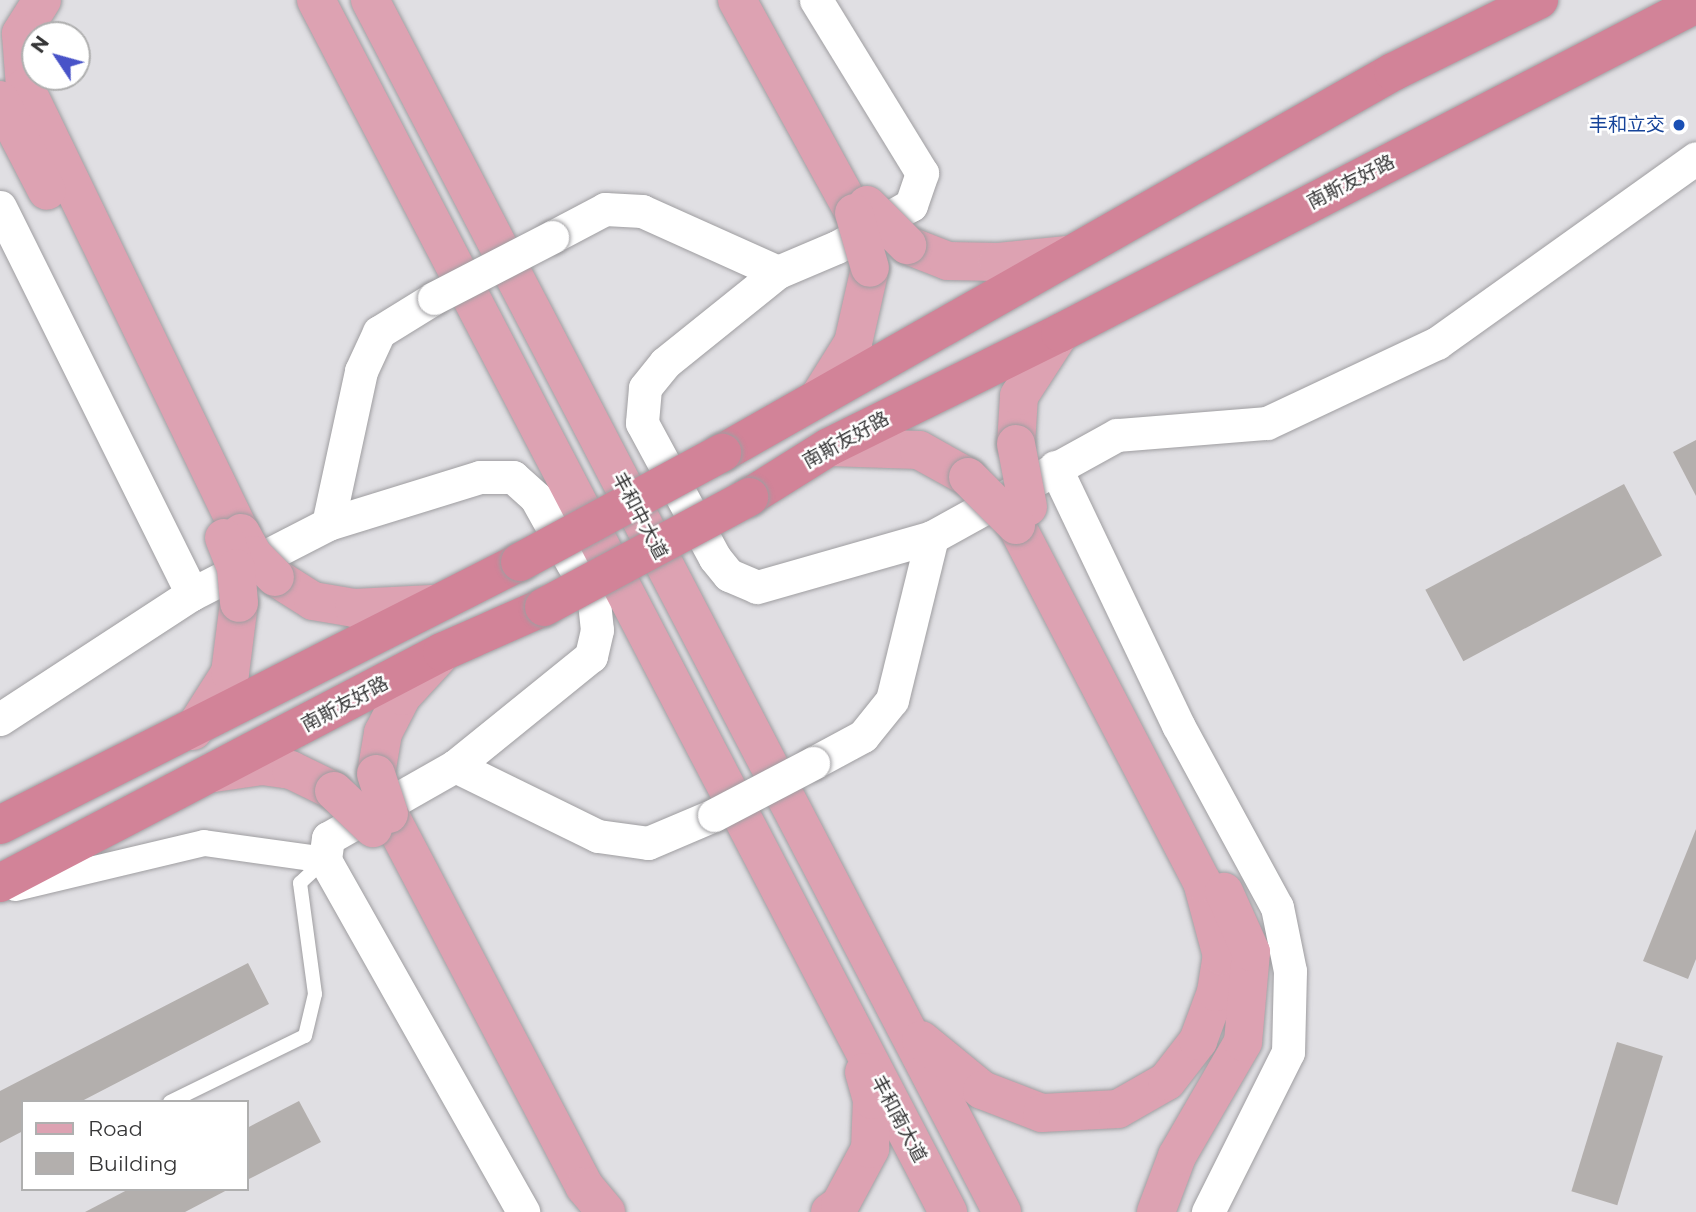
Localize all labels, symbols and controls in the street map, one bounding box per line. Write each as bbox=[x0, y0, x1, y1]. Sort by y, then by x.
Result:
north arrow bbox=[21, 21, 91, 91]
text: N bbox=[26, 32, 54, 58]
place label: 丰和立交 bbox=[1589, 114, 1665, 136]
marker: 丰和立交 bbox=[1671, 117, 1687, 133]
street label: 南斯友好路 bbox=[1304, 150, 1398, 214]
street label: 南斯友好路 bbox=[799, 407, 893, 473]
street label: 丰和中大道 bbox=[608, 469, 672, 563]
street label: 南斯友好路 bbox=[298, 672, 392, 736]
street label: 丰和南大道 bbox=[867, 1072, 931, 1166]
legend bbox=[21, 1100, 248, 1191]
text: Road bbox=[88, 1116, 143, 1141]
text: Building bbox=[88, 1151, 178, 1176]

